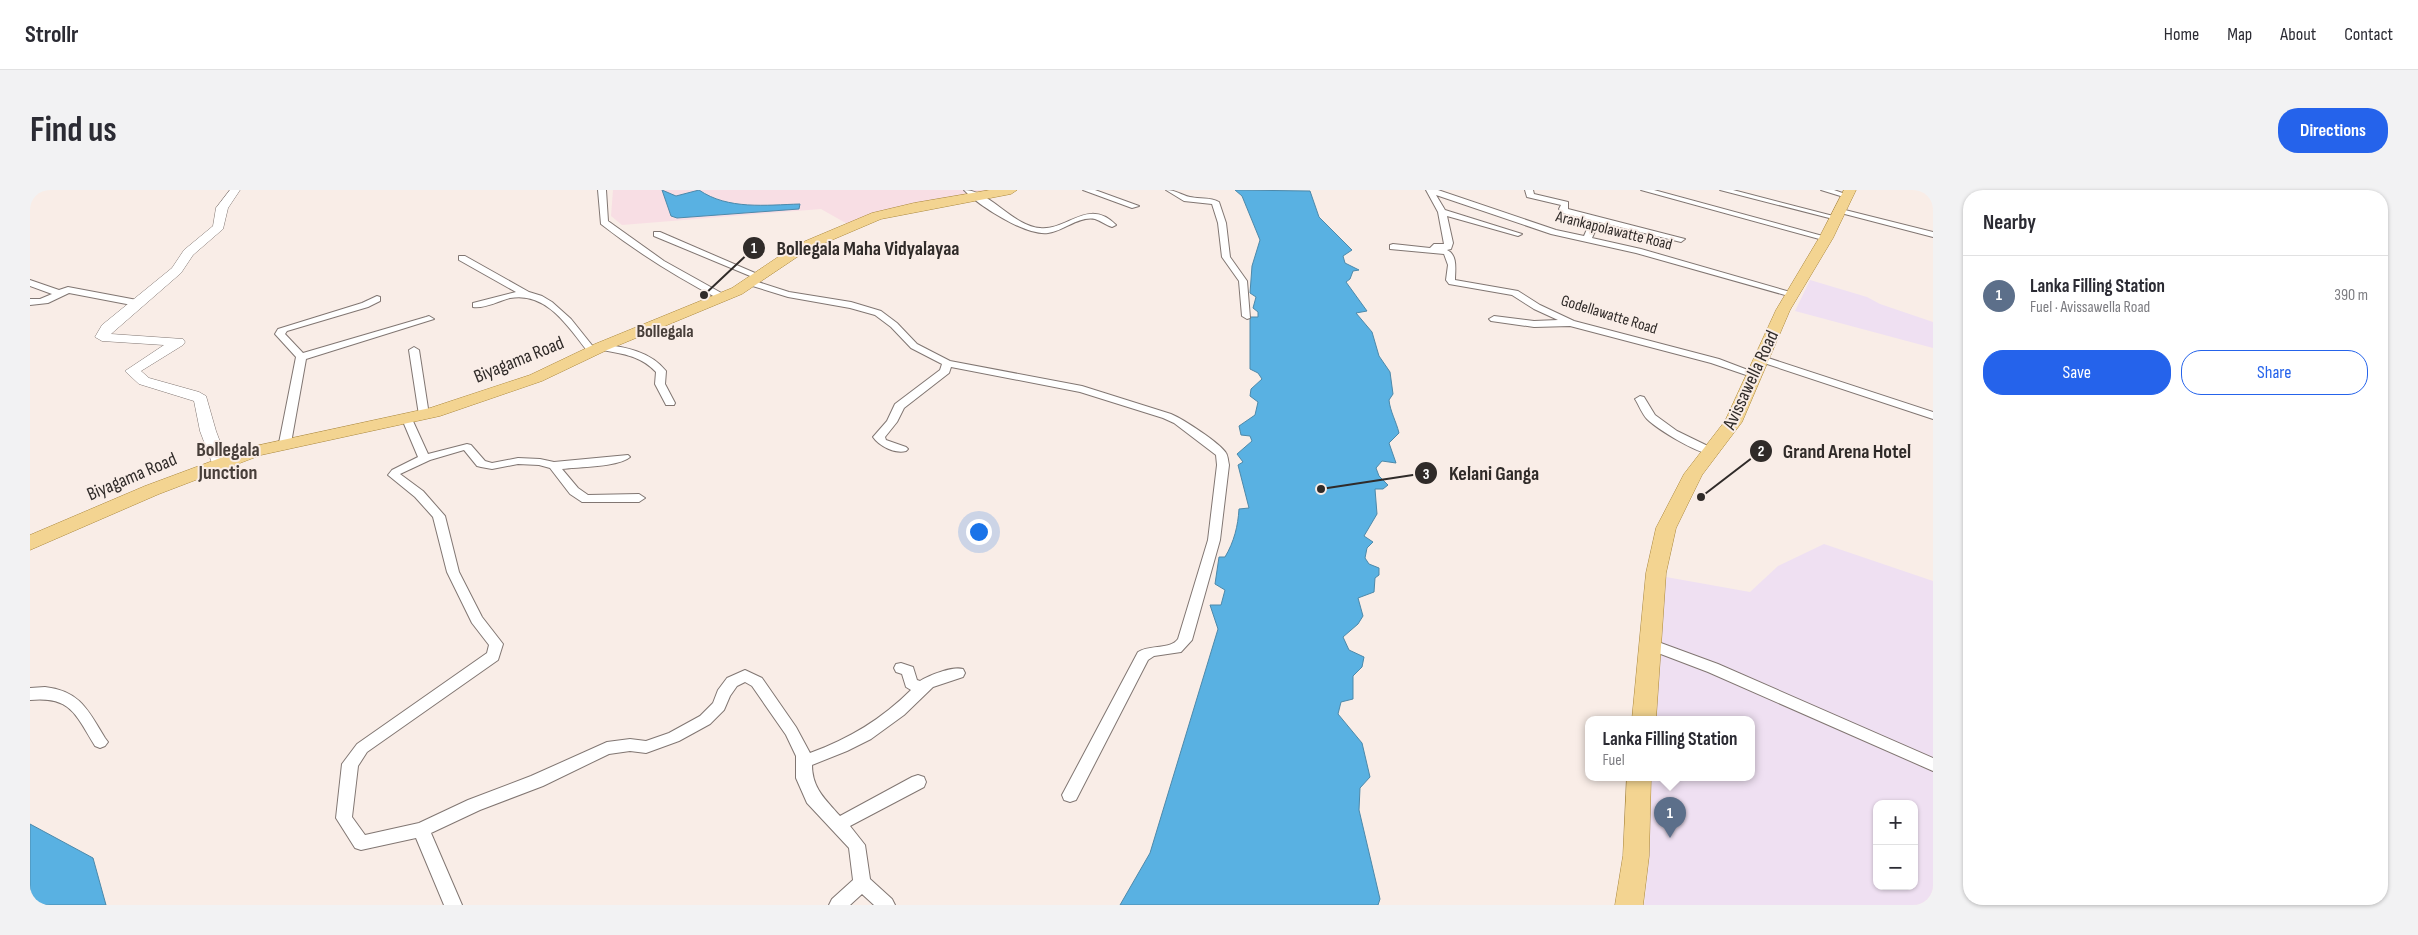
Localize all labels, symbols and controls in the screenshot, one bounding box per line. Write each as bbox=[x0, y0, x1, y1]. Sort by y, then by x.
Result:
text: Strollr bbox=[25, 20, 79, 49]
text: Home bbox=[2164, 24, 2199, 45]
text: Map bbox=[2227, 24, 2252, 45]
text: About bbox=[2280, 24, 2316, 45]
text: Contact bbox=[2344, 24, 2393, 45]
button: Directions bbox=[2278, 108, 2388, 153]
text: Find us bbox=[30, 109, 117, 152]
street label: Arankapolawatte Road bbox=[1553, 207, 1674, 255]
text: Nearby bbox=[1983, 210, 2036, 235]
callout: Bollegala Maha Vidyalayaa bbox=[741, 230, 969, 265]
text: Bollegala Maha Vidyalayaa bbox=[776, 237, 960, 261]
text: 1 bbox=[751, 239, 757, 258]
text: Lanka Filling Station bbox=[2030, 275, 2165, 298]
text: 1 bbox=[1996, 286, 2002, 305]
text: 390 m bbox=[2334, 286, 2368, 305]
street label: Godellawatte Road bbox=[1558, 291, 1660, 339]
text: Fuel · Avissawella Road bbox=[2030, 298, 2150, 317]
district label: Bollegala bbox=[636, 321, 694, 342]
street label: Avissawella Road bbox=[1718, 327, 1784, 434]
street label: Biyagama Road bbox=[471, 332, 567, 388]
button: Save bbox=[1983, 350, 2171, 395]
button: Share bbox=[2181, 350, 2368, 395]
callout: Grand Arena Hotel bbox=[1748, 434, 1922, 469]
district label: Bollegala Junction bbox=[196, 438, 260, 485]
text: Grand Arena Hotel bbox=[1783, 440, 1911, 464]
text: 2 bbox=[1758, 442, 1764, 461]
street label: Biyagama Road bbox=[84, 448, 180, 506]
callout: Kelani Ganga bbox=[1414, 456, 1549, 491]
text: Kelani Ganga bbox=[1449, 462, 1539, 486]
text: 3 bbox=[1423, 465, 1430, 484]
your location bbox=[966, 519, 992, 545]
popup bbox=[1585, 716, 1755, 781]
text: Lanka Filling Station bbox=[1602, 728, 1738, 751]
text: Fuel bbox=[1602, 751, 1625, 770]
pin: 1 bbox=[1654, 797, 1686, 838]
map controls bbox=[1873, 800, 1918, 890]
button: + bbox=[1873, 800, 1918, 845]
button: − bbox=[1873, 845, 1918, 890]

